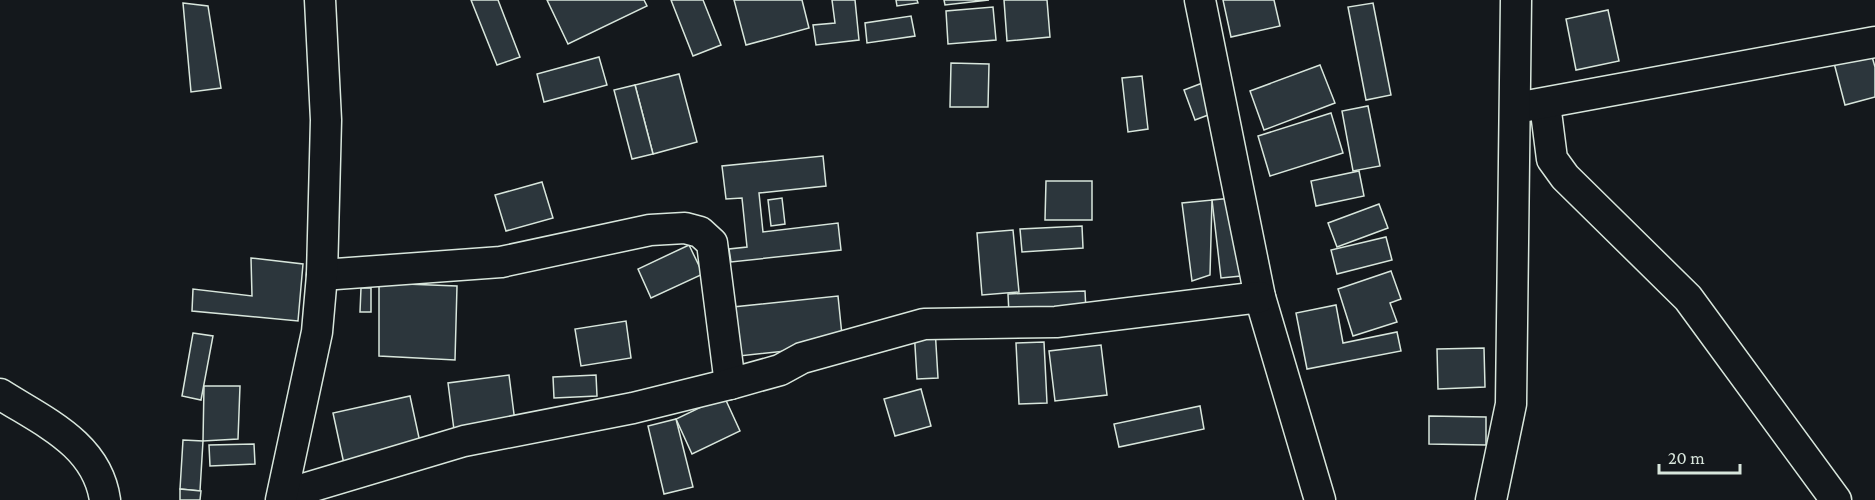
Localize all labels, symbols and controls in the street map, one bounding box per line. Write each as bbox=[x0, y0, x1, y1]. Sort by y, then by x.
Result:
scale bar bbox=[1659, 437, 1740, 475]
text: 20 m bbox=[1668, 448, 1705, 468]

